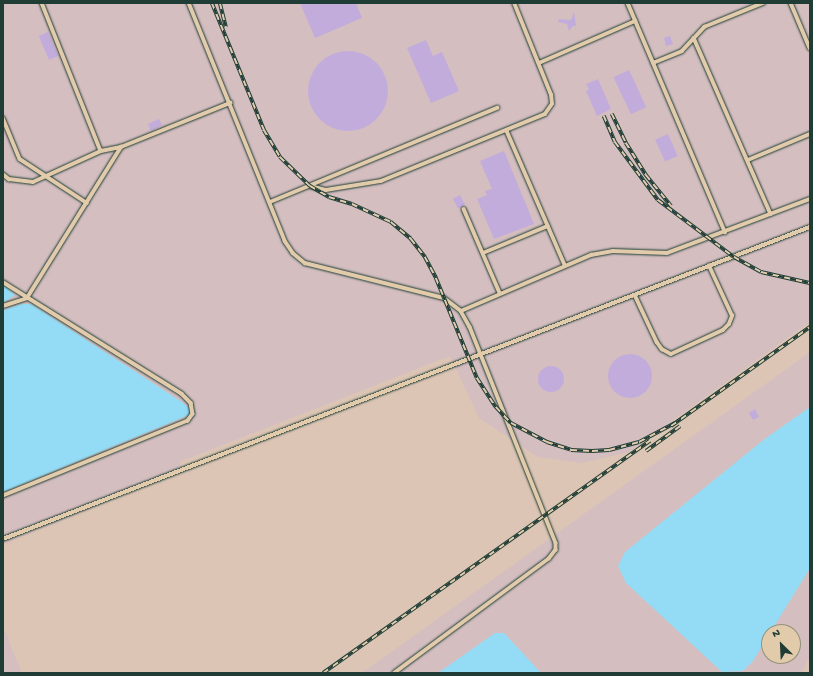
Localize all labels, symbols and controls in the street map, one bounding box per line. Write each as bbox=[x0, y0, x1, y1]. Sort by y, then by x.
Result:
north arrow bbox=[761, 624, 801, 664]
text: N bbox=[771, 627, 782, 641]

